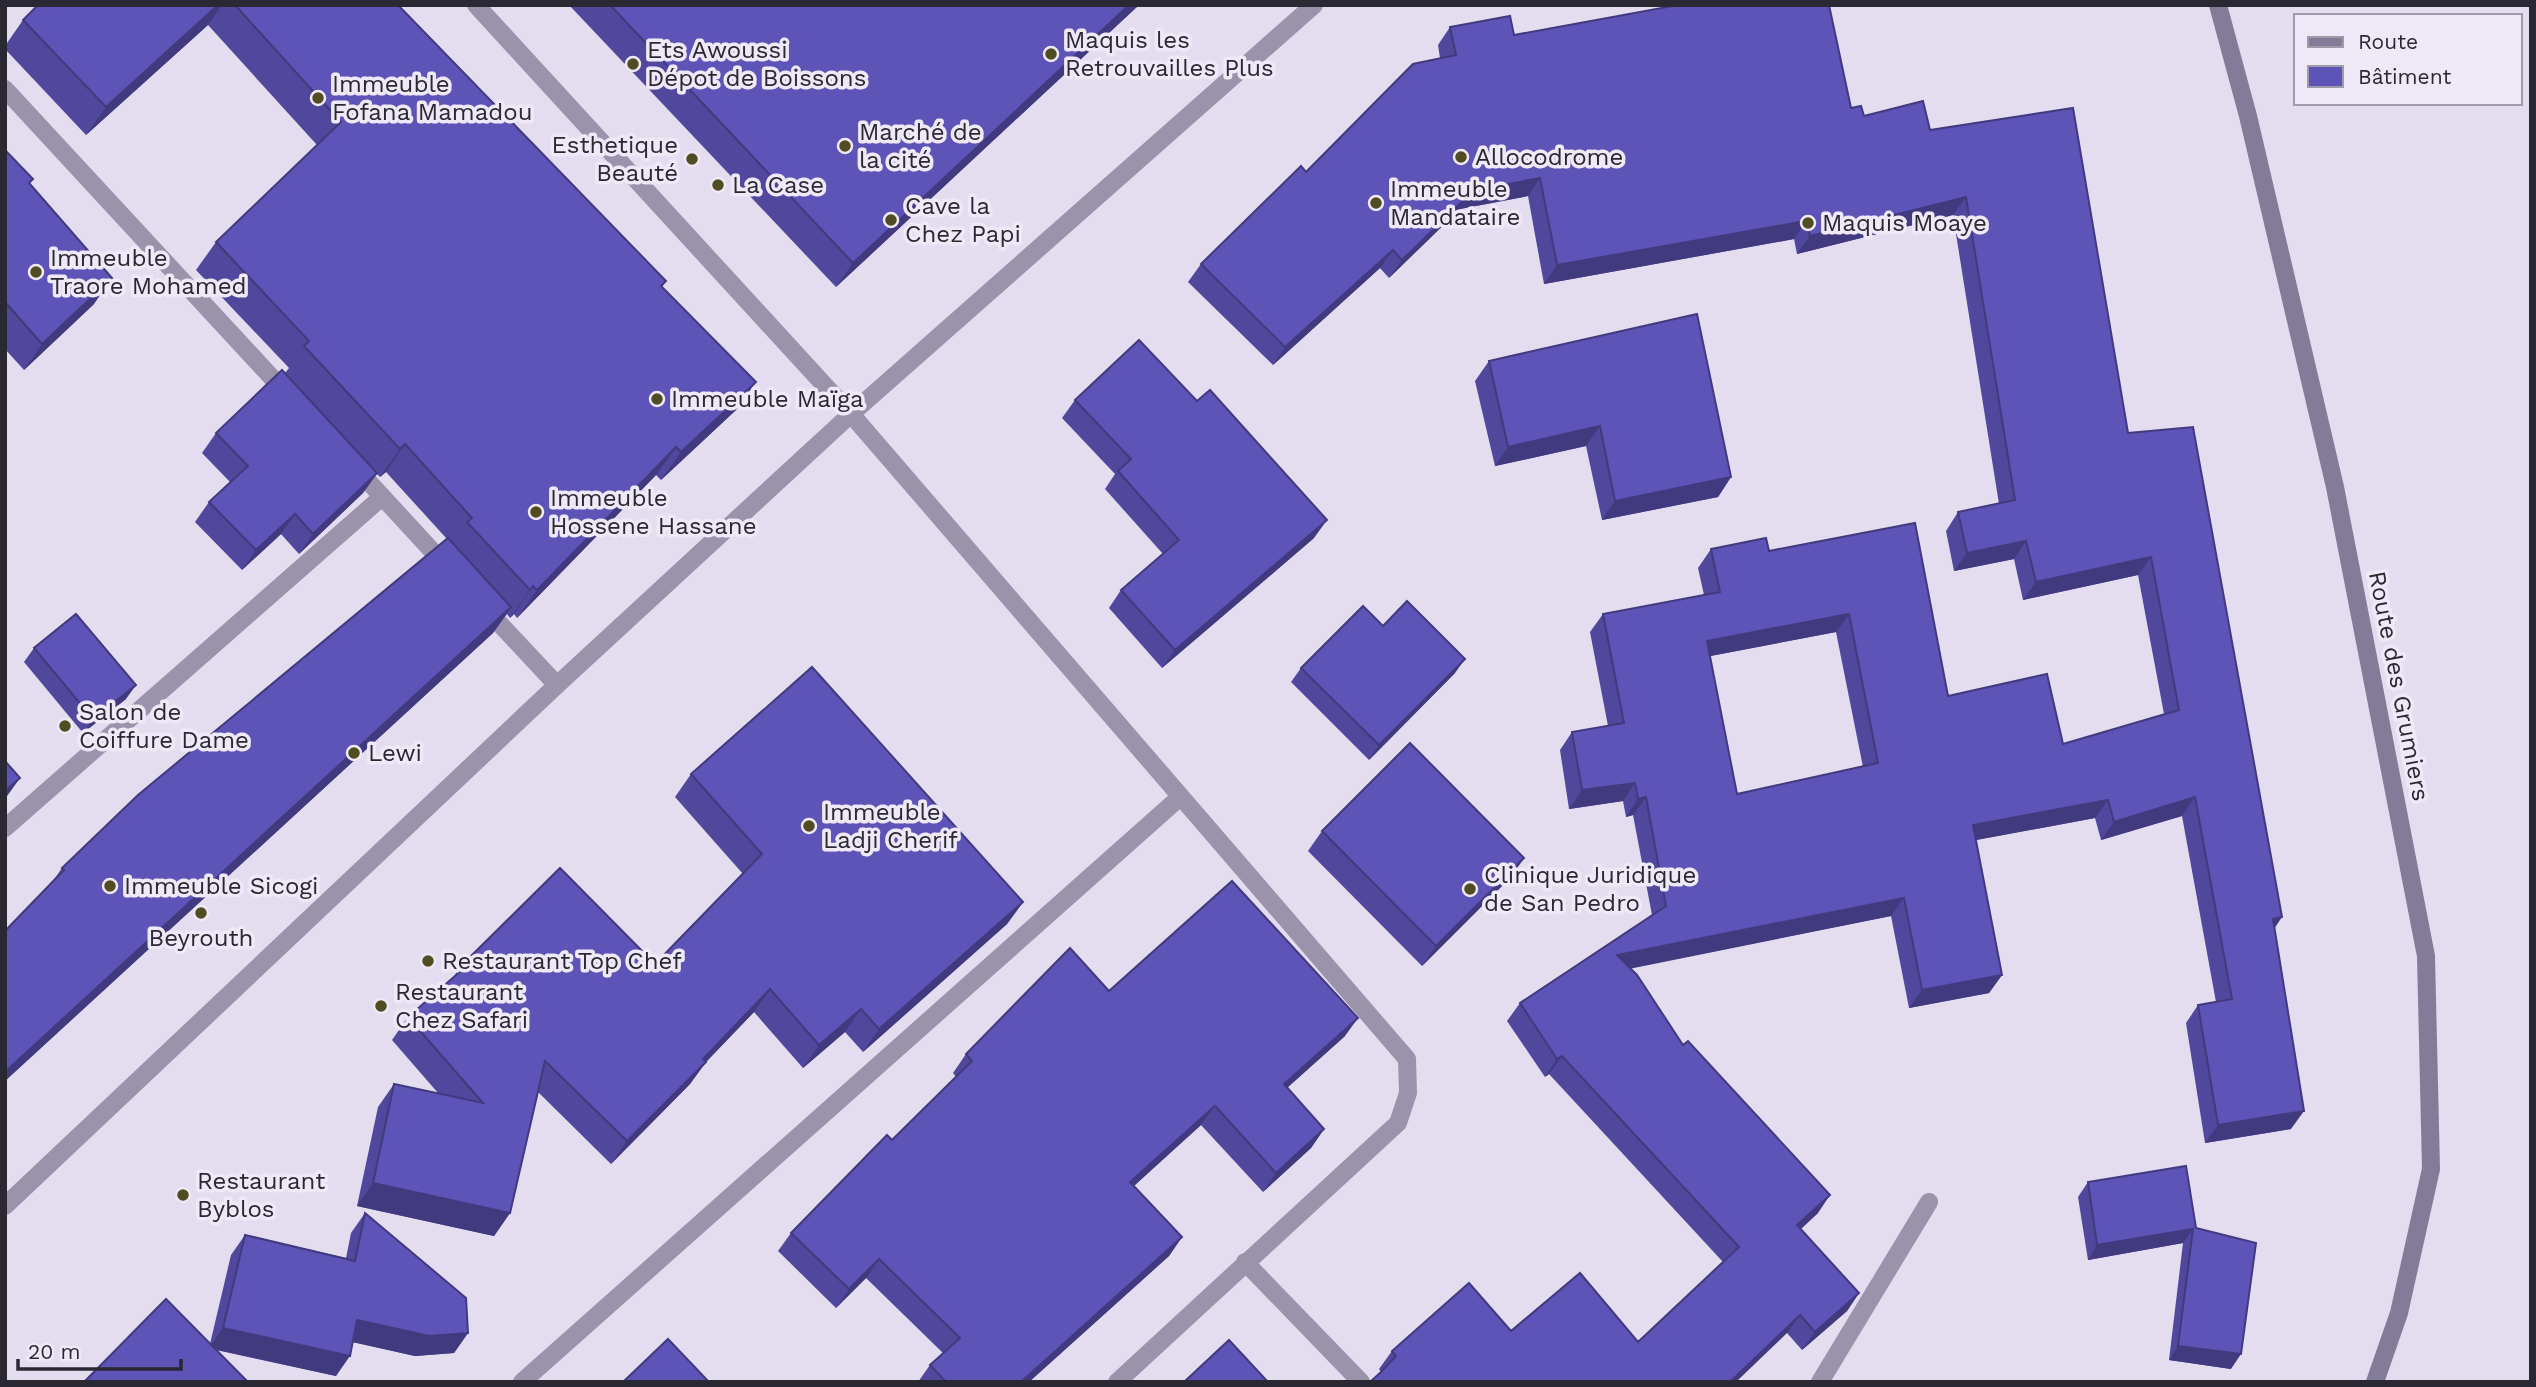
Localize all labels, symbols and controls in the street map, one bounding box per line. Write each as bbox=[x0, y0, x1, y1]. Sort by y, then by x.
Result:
legend bbox=[2294, 14, 2522, 105]
place label: Maquis les Retrouvailles Plus bbox=[1065, 26, 1274, 82]
text: Route bbox=[2358, 29, 2418, 54]
place label: Ets Awoussi Dépot de Boissons bbox=[647, 36, 866, 92]
marker: Maquis les Retrouvailles Plus bbox=[1043, 46, 1059, 62]
marker: Ets Awoussi Dépot de Boissons bbox=[625, 56, 641, 72]
text: Bâtiment bbox=[2358, 64, 2452, 89]
place label: Immeuble Fofana Mamadou bbox=[332, 70, 533, 126]
marker: Immeuble Fofana Mamadou bbox=[310, 90, 326, 106]
place label: Marché de la cité bbox=[859, 118, 982, 174]
place label: Esthetique Beauté bbox=[551, 131, 678, 187]
marker: Marché de la cité bbox=[837, 138, 853, 154]
place label: Allocodrome bbox=[1475, 143, 1623, 171]
marker: Allocodrome bbox=[1453, 149, 1469, 165]
marker: Esthetique Beauté bbox=[684, 151, 700, 167]
place label: La Case bbox=[732, 171, 824, 199]
place label: Immeuble Mandataire bbox=[1390, 175, 1520, 231]
marker: La Case bbox=[710, 177, 726, 193]
place label: Cave la Chez Papi bbox=[905, 192, 1021, 248]
marker: Immeuble Mandataire bbox=[1368, 195, 1384, 211]
place label: Maquis Moaye bbox=[1822, 209, 1987, 237]
marker: Cave la Chez Papi bbox=[883, 212, 899, 228]
marker: Maquis Moaye bbox=[1800, 215, 1816, 231]
place label: Immeuble Traore Mohamed bbox=[50, 244, 247, 300]
marker: Immeuble Traore Mohamed bbox=[28, 264, 44, 280]
place label: Immeuble Maïga bbox=[671, 385, 863, 413]
marker: Immeuble Maïga bbox=[649, 391, 665, 407]
place label: Immeuble Hossene Hassane bbox=[550, 484, 757, 540]
marker: Immeuble Hossene Hassane bbox=[528, 504, 544, 520]
street label: Route des Grumiers bbox=[2363, 569, 2435, 803]
place label: Salon de Coiffure Dame bbox=[79, 698, 249, 754]
marker: Salon de Coiffure Dame bbox=[57, 718, 73, 734]
place label: Lewi bbox=[368, 739, 422, 767]
marker: Lewi bbox=[346, 745, 362, 761]
place label: Immeuble Ladji Cherif bbox=[823, 798, 958, 854]
marker: Immeuble Ladji Cherif bbox=[801, 818, 817, 834]
place label: Clinique Juridique de San Pedro bbox=[1484, 861, 1696, 917]
place label: Immeuble Sicogi bbox=[124, 872, 318, 900]
marker: Immeuble Sicogi bbox=[102, 878, 118, 894]
marker: Clinique Juridique de San Pedro bbox=[1462, 881, 1478, 897]
marker: Beyrouth bbox=[193, 905, 209, 921]
place label: Beyrouth bbox=[149, 924, 253, 952]
place label: Restaurant Top Chef bbox=[442, 947, 682, 975]
marker: Restaurant Top Chef bbox=[420, 953, 436, 969]
place label: Restaurant Chez Safari bbox=[395, 978, 528, 1034]
marker: Restaurant Chez Safari bbox=[373, 998, 389, 1014]
place label: Restaurant Byblos bbox=[197, 1167, 325, 1223]
marker: Restaurant Byblos bbox=[175, 1187, 191, 1203]
scale bar bbox=[18, 1328, 180, 1372]
text: 20 m bbox=[28, 1339, 80, 1364]

